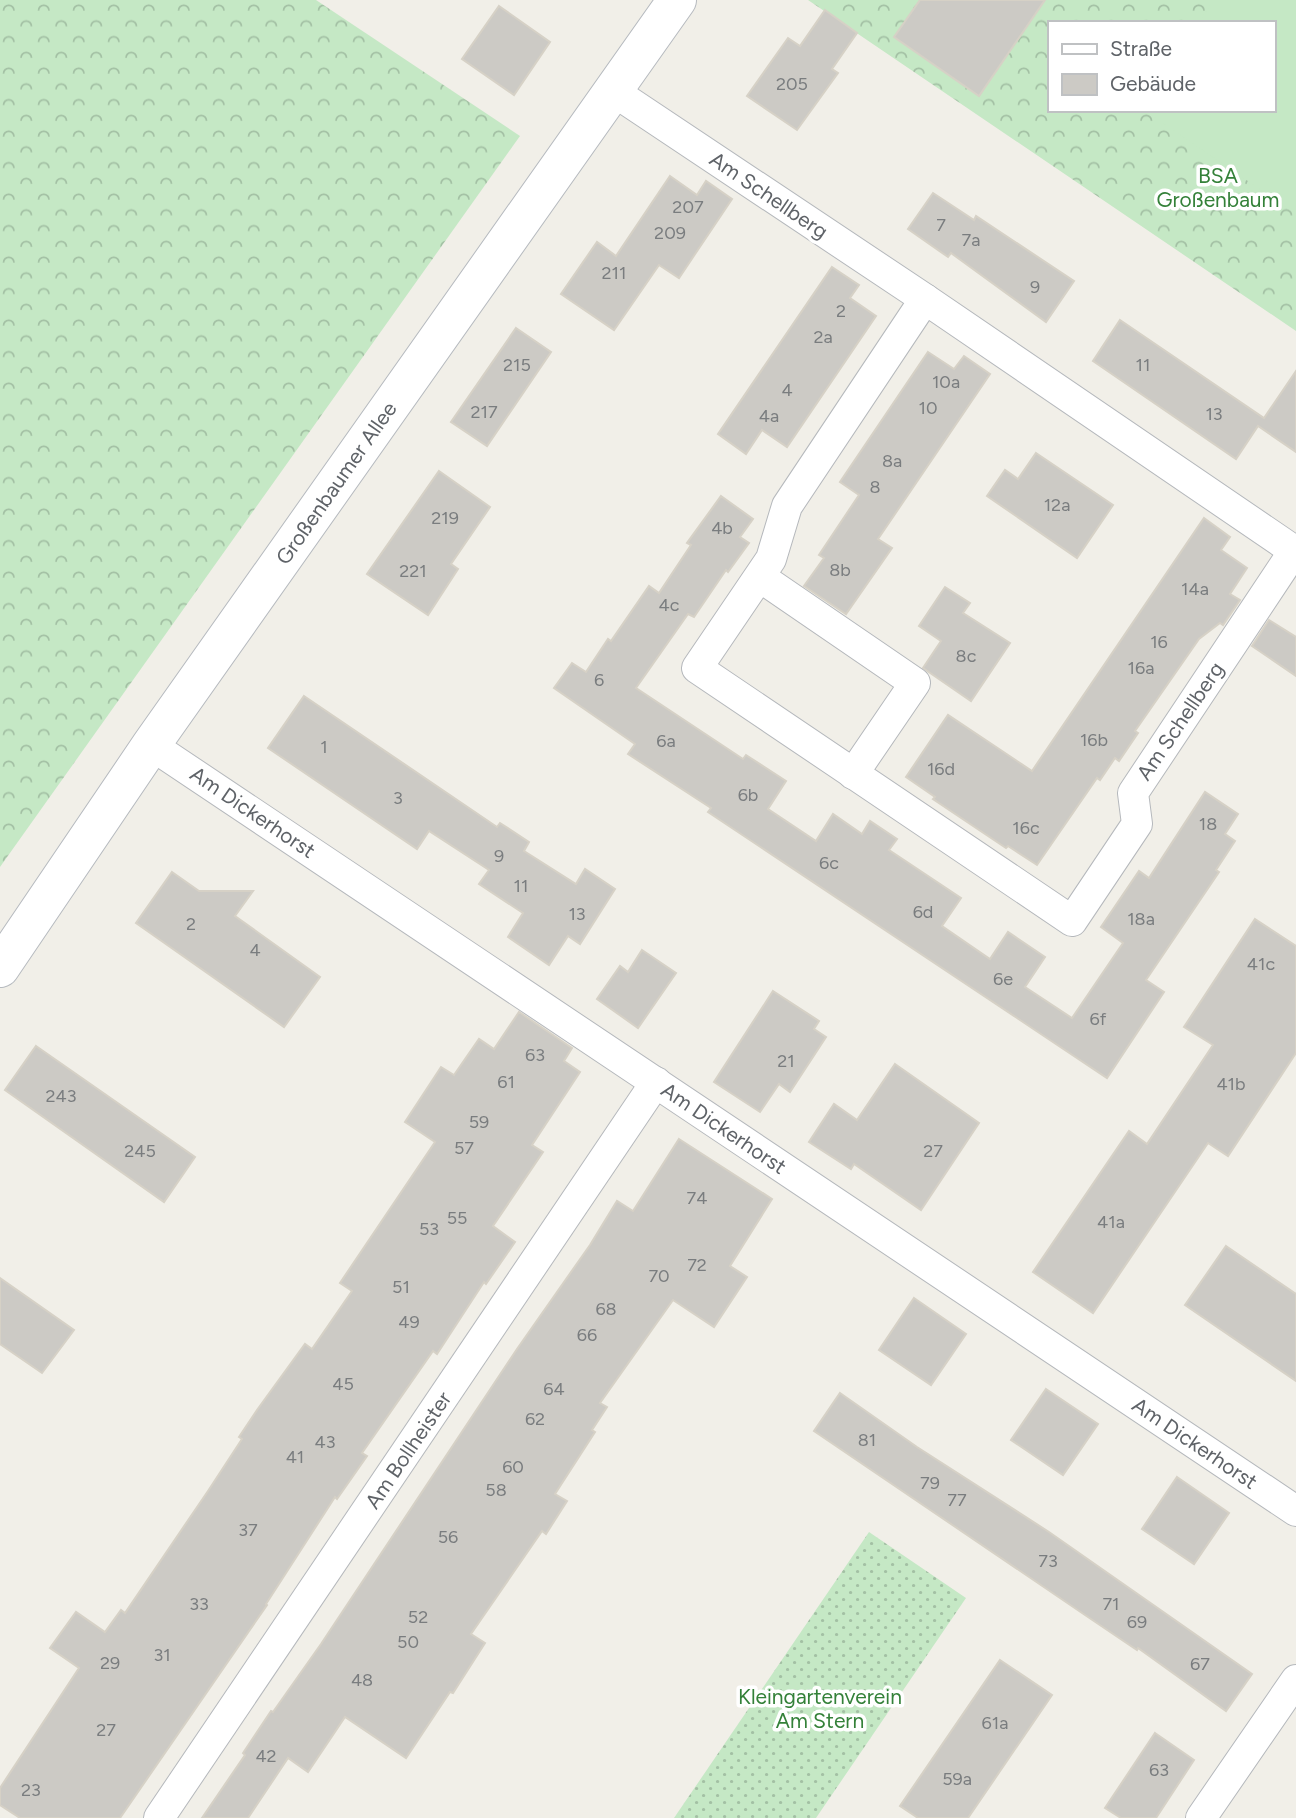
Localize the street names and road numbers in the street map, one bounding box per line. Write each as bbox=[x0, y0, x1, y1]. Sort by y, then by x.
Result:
street label: Am Schellberg bbox=[705, 146, 833, 244]
street label: Großenbaumer Allee bbox=[270, 397, 402, 569]
street label: Am Schellberg bbox=[1131, 657, 1229, 785]
street label: Am Dickerhorst bbox=[186, 761, 320, 863]
street label: Am Dickerhorst bbox=[657, 1077, 791, 1179]
street label: Am Bollheister bbox=[360, 1387, 456, 1513]
street label: Am Dickerhorst bbox=[1128, 1392, 1262, 1494]

